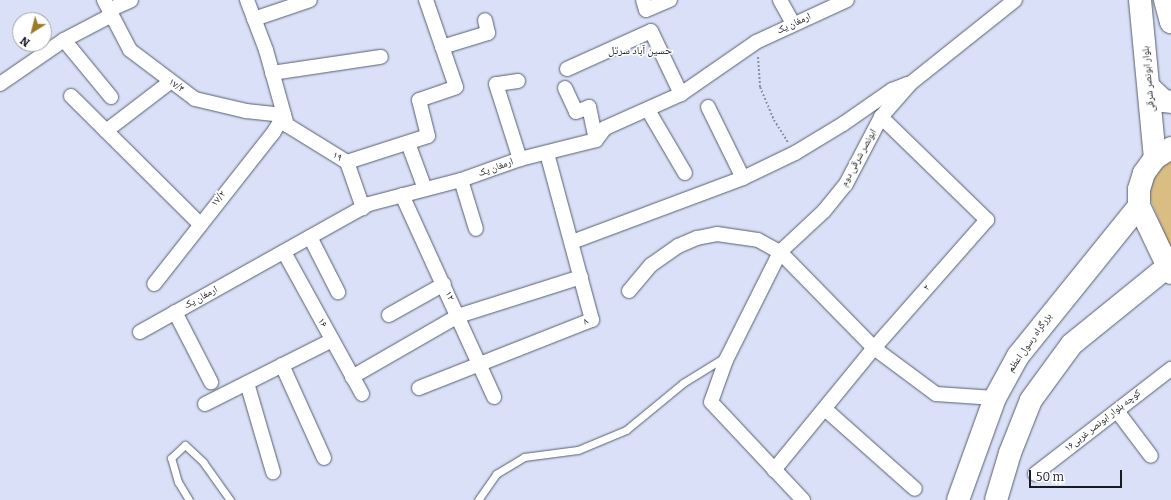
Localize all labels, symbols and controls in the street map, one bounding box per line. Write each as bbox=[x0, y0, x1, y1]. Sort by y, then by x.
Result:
street label: ارمغان یک bbox=[775, 11, 813, 37]
north arrow bbox=[12, 12, 52, 52]
text: N bbox=[18, 34, 32, 49]
district label: حسین آباد سرتل bbox=[608, 44, 672, 58]
street label: بلوار ابونصر شرقی bbox=[1140, 46, 1158, 112]
street label: ۱۷/۴ bbox=[166, 76, 186, 96]
street label: ابونصر شرقی دوم bbox=[838, 127, 880, 189]
street label: ۱۹ bbox=[330, 150, 344, 164]
street label: ارمغان یک bbox=[477, 156, 515, 180]
street label: ۱۷/۲ bbox=[209, 189, 229, 209]
street label: ۲ bbox=[921, 282, 933, 294]
street label: ارمغان یک bbox=[182, 284, 220, 312]
street label: ۱۲ bbox=[442, 289, 456, 303]
street label: بزرگراه رسول اعظم bbox=[1005, 311, 1055, 375]
street label: ۱۶ bbox=[315, 316, 329, 330]
street label: ۸ bbox=[581, 316, 591, 328]
street label: کوچه بلوار ابونصر غربی۱۶ bbox=[1062, 387, 1144, 455]
scale bar bbox=[1031, 462, 1124, 488]
text: 50 m bbox=[1036, 470, 1064, 484]

